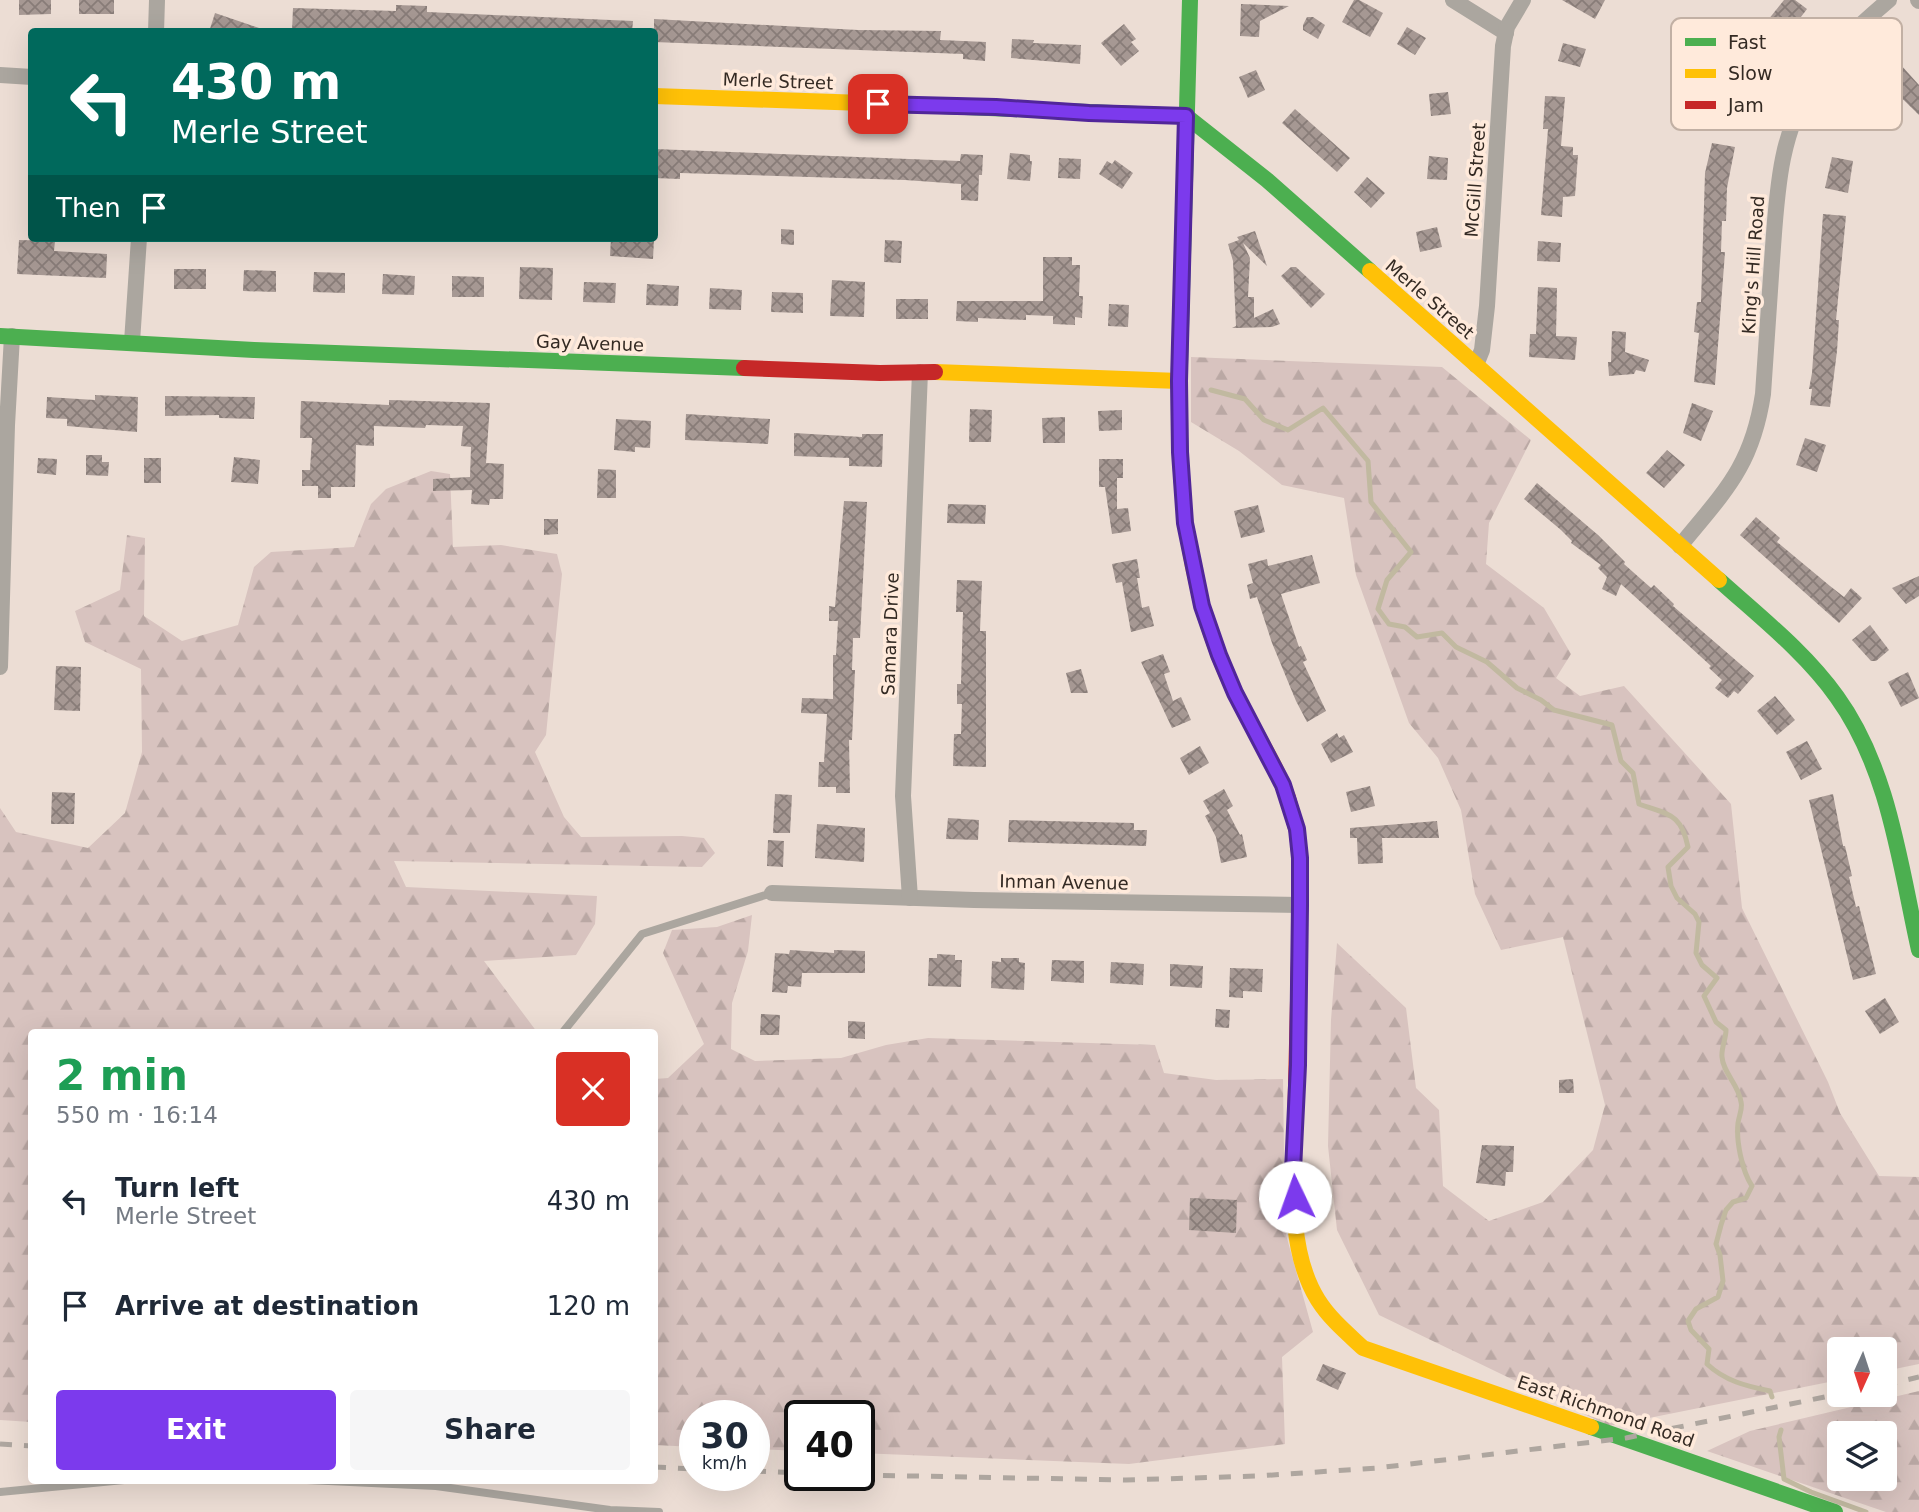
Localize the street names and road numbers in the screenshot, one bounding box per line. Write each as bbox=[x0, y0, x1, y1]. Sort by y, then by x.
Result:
street label: Merle Street bbox=[722, 69, 834, 93]
street label: McGill Street bbox=[1461, 122, 1489, 238]
street label: King's Hill Road bbox=[1738, 195, 1768, 335]
street label: Merle Street bbox=[1381, 255, 1479, 343]
street label: Gay Avenue bbox=[536, 331, 644, 355]
street label: Samara Drive bbox=[877, 572, 903, 696]
street label: Inman Avenue bbox=[999, 870, 1129, 894]
street label: East Richmond Road bbox=[1515, 1371, 1697, 1451]

